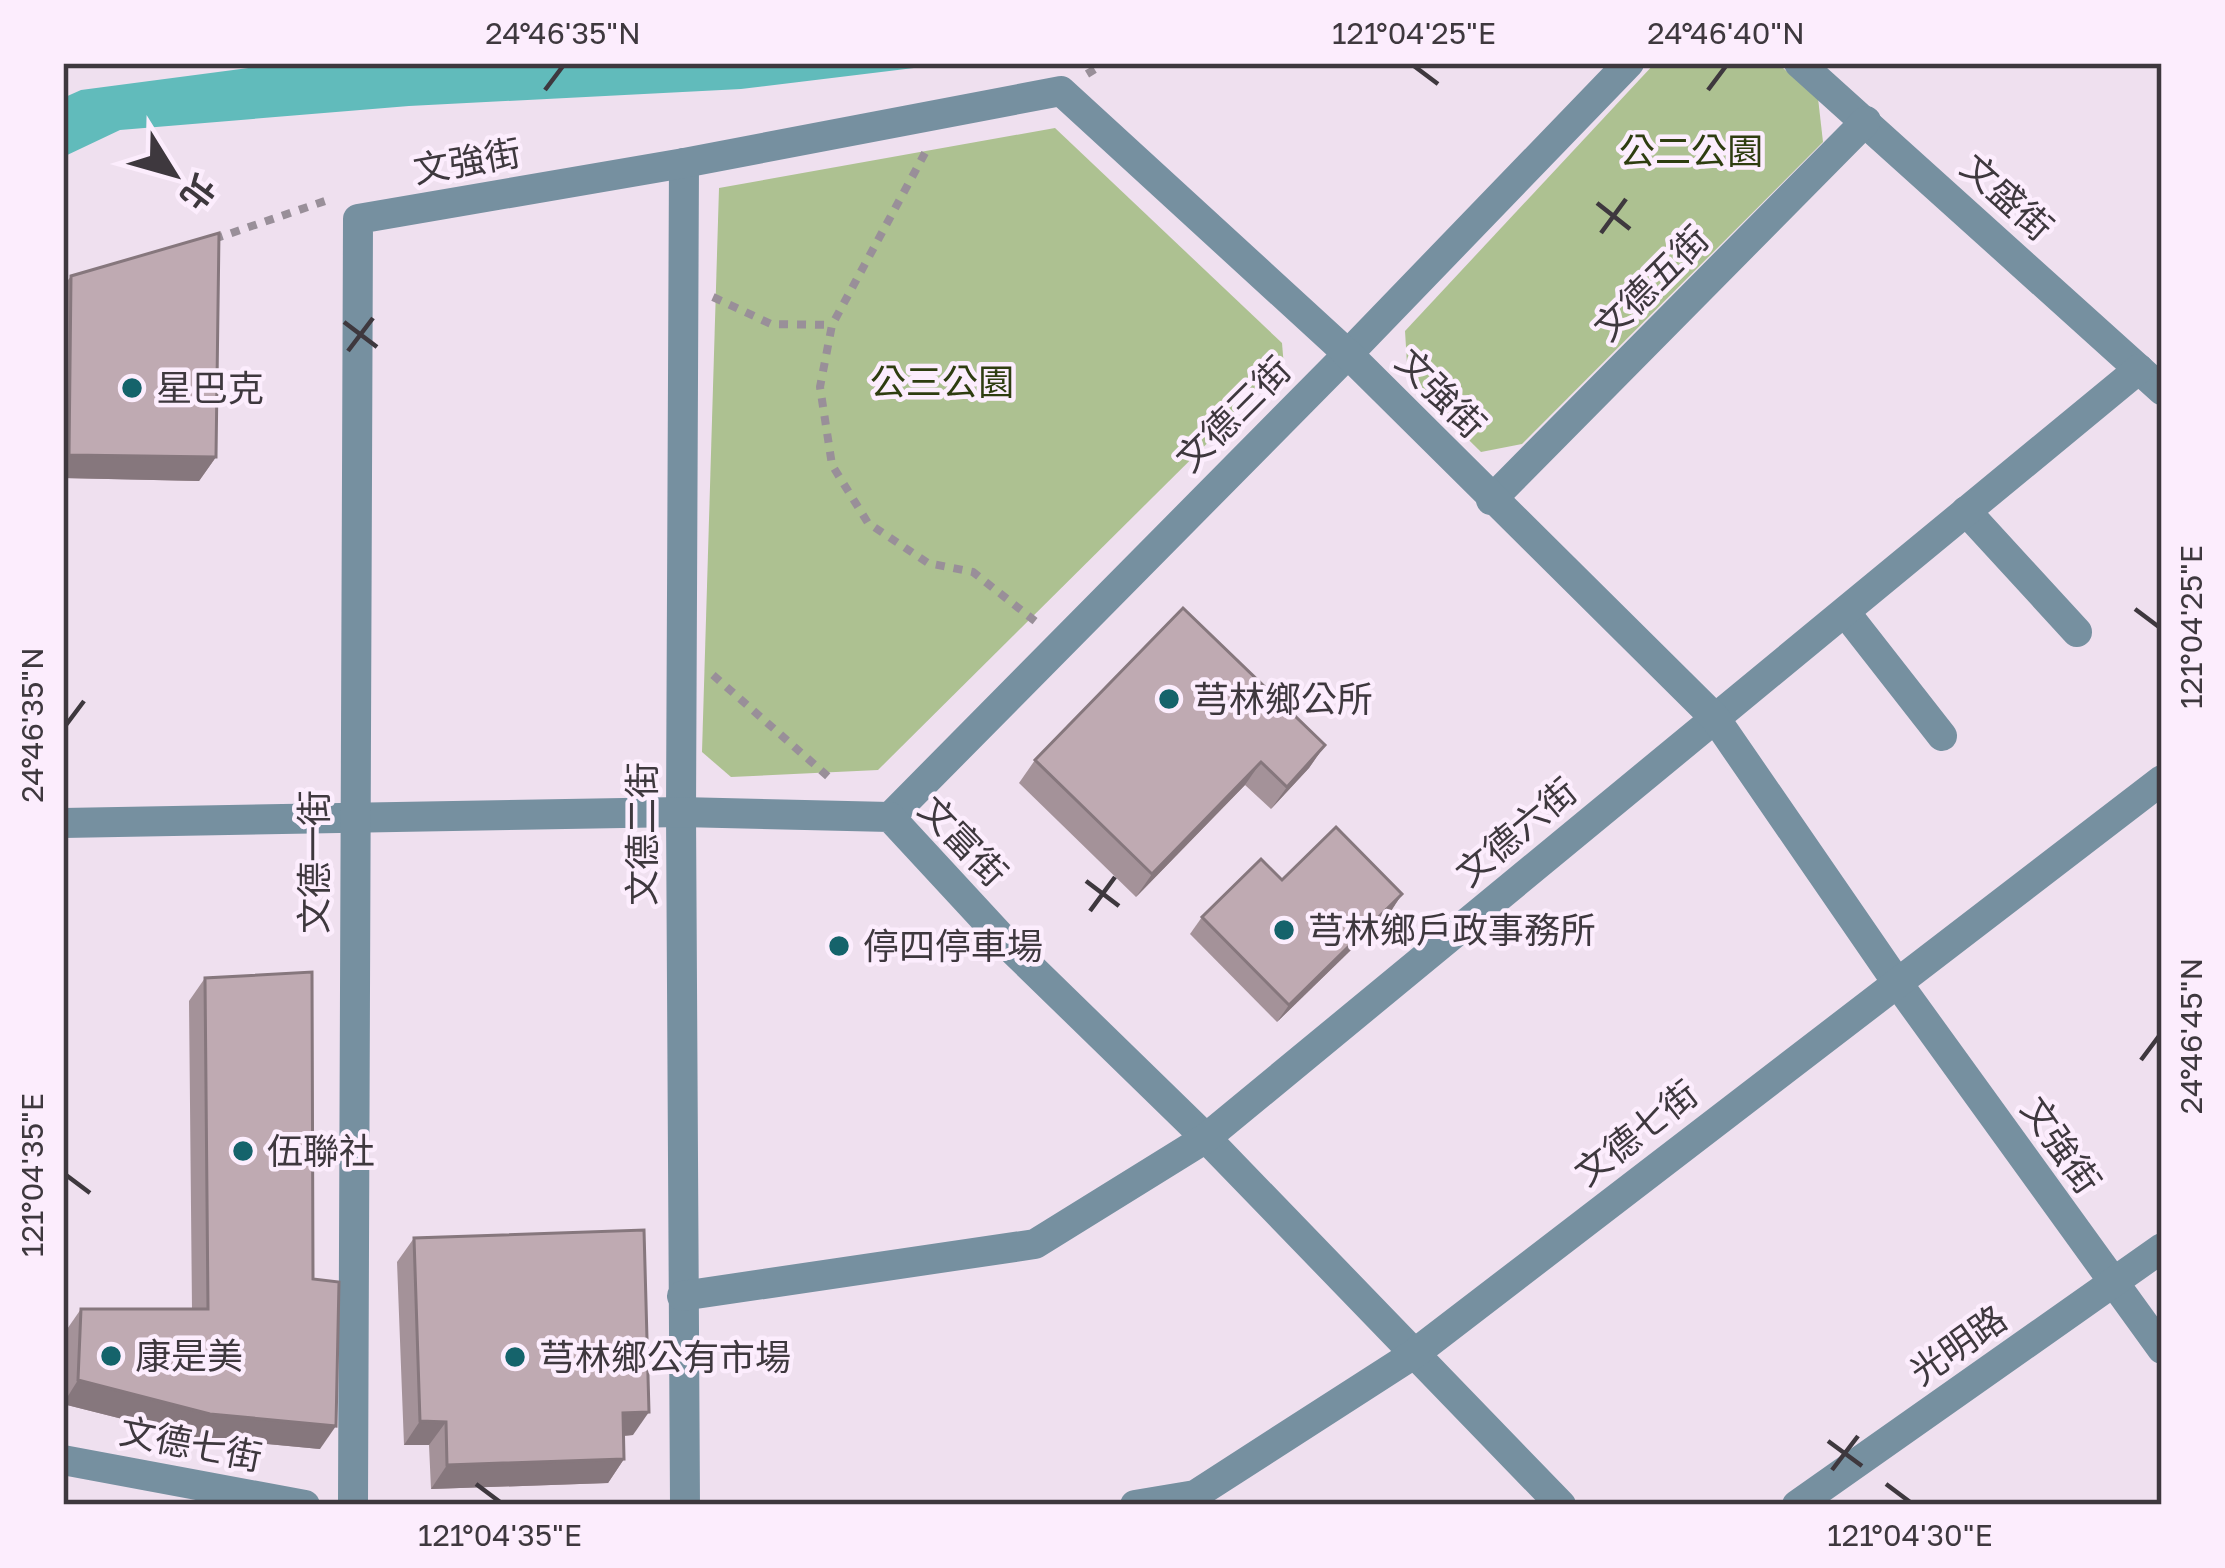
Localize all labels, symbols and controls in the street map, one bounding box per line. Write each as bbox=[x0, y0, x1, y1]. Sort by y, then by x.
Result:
text: 24°46'35"N bbox=[485, 15, 641, 51]
text: 121°04'25"E bbox=[1332, 15, 1496, 51]
text: 24°46'40"N bbox=[1647, 15, 1805, 51]
north arrow bbox=[114, 114, 234, 234]
park label: 公二公園 bbox=[1619, 129, 1763, 172]
street label: 文強街 bbox=[410, 130, 524, 191]
street label: 文盛街 bbox=[1953, 145, 2062, 249]
text: 北 bbox=[173, 167, 224, 217]
street label: 文德五街 bbox=[1585, 217, 1717, 349]
street label: 文強街 bbox=[1388, 339, 1495, 446]
street label: 文德三街 bbox=[1167, 348, 1299, 480]
park label: 公三公園 bbox=[870, 360, 1014, 403]
place label: 星巴克 bbox=[156, 366, 264, 409]
marker: 星巴克 bbox=[119, 375, 145, 401]
text: 121°04'25"E bbox=[2173, 545, 2209, 709]
text: 24°46'35"N bbox=[14, 647, 50, 803]
place label: 芎林鄉公所 bbox=[1193, 677, 1373, 720]
marker: 芎林鄉公所 bbox=[1156, 686, 1182, 712]
street label: 文德二街 bbox=[620, 762, 663, 906]
street label: 文德六街 bbox=[1447, 769, 1585, 894]
street label: 文富街 bbox=[910, 787, 1016, 894]
street label: 文德一街 bbox=[292, 790, 335, 934]
place label: 芎林鄉戶政事務所 bbox=[1308, 908, 1596, 951]
marker: 芎林鄉戶政事務所 bbox=[1271, 917, 1297, 943]
place label: 停四停車場 bbox=[863, 924, 1043, 967]
marker: 停四停車場 bbox=[826, 933, 852, 959]
text: 24°46'45"N bbox=[2173, 958, 2209, 1114]
street label: 文德七街 bbox=[1566, 1071, 1706, 1194]
street label: 文強街 bbox=[2013, 1088, 2110, 1201]
text: 121°04'35"E bbox=[14, 1093, 50, 1257]
place label: 伍聯社 bbox=[267, 1129, 375, 1172]
marker: 伍聯社 bbox=[230, 1138, 256, 1164]
street label: 光明路 bbox=[1901, 1296, 2014, 1393]
place label: 康是美 bbox=[135, 1334, 243, 1377]
place label: 芎林鄉公有市場 bbox=[539, 1335, 791, 1378]
marker: 康是美 bbox=[98, 1343, 124, 1369]
marker: 芎林鄉公有市場 bbox=[502, 1344, 528, 1370]
street label: 文德七街 bbox=[116, 1409, 266, 1478]
text: 121°04'35"E bbox=[418, 1517, 582, 1553]
text: 121°04'30"E bbox=[1827, 1517, 1993, 1553]

